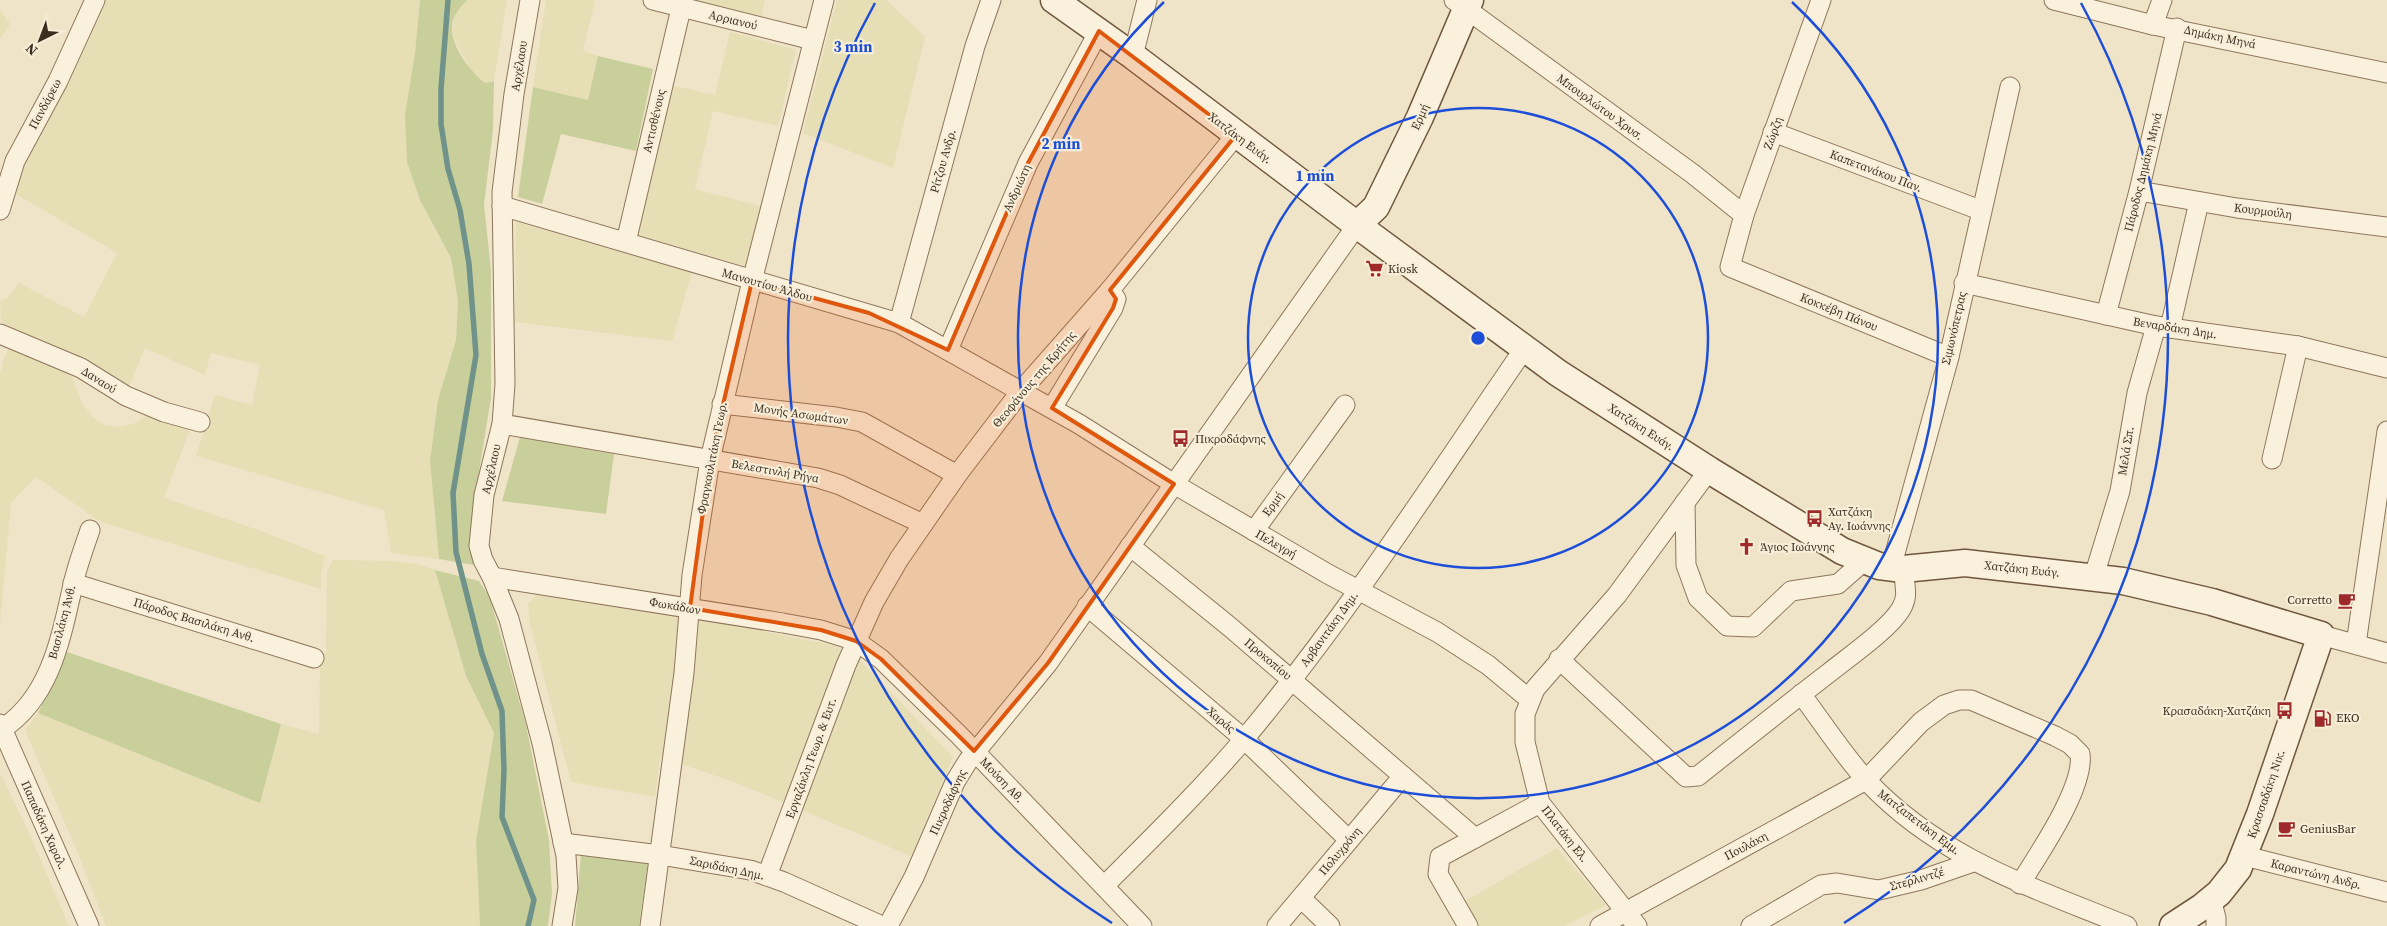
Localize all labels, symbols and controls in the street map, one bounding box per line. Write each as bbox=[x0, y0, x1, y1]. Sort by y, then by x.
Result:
street label: Αρριανού bbox=[707, 6, 759, 34]
north arrow bbox=[15, 15, 65, 65]
street label: Δημάκη Μηνά bbox=[2183, 22, 2258, 52]
text: 3 min bbox=[834, 36, 872, 57]
text: N bbox=[21, 39, 42, 61]
street label: Αρχέλαου bbox=[507, 40, 531, 92]
street label: Μπουρλώτου Χρυσ. bbox=[1554, 70, 1646, 144]
street label: Πανδάρεω bbox=[25, 76, 65, 132]
street label: Αντισθένους bbox=[639, 87, 669, 154]
street label: Ερμή bbox=[1407, 101, 1433, 133]
street label: Χατζάκη Ευάγ. bbox=[1205, 109, 1275, 167]
street label: Πάροδος Δημάκη Μηνά bbox=[2120, 110, 2166, 233]
street label: Ζώρζη bbox=[1760, 114, 1786, 152]
street label: Ρίτζου Ανδρ. bbox=[926, 127, 960, 195]
text: 2 min bbox=[1042, 133, 1080, 154]
street label: Καπετανάκου Παν. bbox=[1828, 146, 1924, 196]
street label: Ανδριώτη bbox=[999, 162, 1035, 214]
text: 1 min bbox=[1296, 165, 1334, 186]
street label: Κουρμούλη bbox=[2233, 199, 2293, 223]
supermarket icon: Kiosk bbox=[1364, 259, 1384, 279]
place label: Kiosk bbox=[1388, 261, 1418, 277]
street label: Μανουτίου Άλδου bbox=[720, 264, 814, 306]
street label: Κοκκέβη Πάνου bbox=[1798, 289, 1880, 335]
street label: Σιμωνόπετρας bbox=[1938, 289, 1970, 366]
street label: Βεναρδάκη Δημ. bbox=[2132, 313, 2218, 343]
street label: Θεοφάνους της Κρήτης bbox=[989, 327, 1080, 431]
centre of rings bbox=[1469, 329, 1487, 347]
street label: Δαναού bbox=[78, 363, 120, 397]
street label: Μονής Ασωμάτων bbox=[753, 399, 849, 429]
street label: Φραγκουλιτάκη Γεωρ. bbox=[693, 400, 731, 516]
street label: Χατζάκη Ευάγ. bbox=[1605, 400, 1677, 454]
street label: Μελά Σπ. bbox=[2114, 425, 2138, 477]
bus stop icon: Πικροδάφνης bbox=[1171, 429, 1191, 449]
place label: Πικροδάφνης bbox=[1195, 431, 1267, 447]
street label: Αρχέλαου bbox=[477, 442, 505, 496]
street label: Βελεστινλή Ρήγα bbox=[730, 455, 820, 487]
street label: Ερμή bbox=[1259, 488, 1287, 520]
place label: Χατζάκη Αγ. Ιωάννης bbox=[1828, 504, 1891, 534]
bus stop icon: Χατζάκη Αγ. Ιωάννης bbox=[1804, 509, 1824, 529]
street label: Πελεγρή bbox=[1252, 526, 1300, 562]
church icon: Άγιος Ιωάννης bbox=[1736, 537, 1756, 557]
place label: Άγιος Ιωάννης bbox=[1760, 539, 1835, 555]
street label: Χατζάκη Ευάγ. bbox=[1983, 557, 2061, 581]
street label: Βασιλάκη Άνθ. bbox=[44, 583, 80, 661]
street label: Αρβανιτάκη Δημ. bbox=[1296, 588, 1362, 670]
cafe icon: Corretto bbox=[2336, 590, 2356, 610]
place label: Corretto bbox=[2287, 592, 2332, 608]
street label: Πάροδος Βασιλάκη Ανθ. bbox=[132, 594, 256, 646]
street label: Φωκάδων bbox=[648, 594, 702, 618]
street label: Προκοπίου bbox=[1241, 634, 1295, 684]
street label: Εργαζάκλη Γεωρ. & Ευτ. bbox=[782, 695, 840, 821]
bus stop icon: Κρασαδάκη-Χατζάκη bbox=[2275, 701, 2295, 721]
street label: Χαράς bbox=[1203, 703, 1239, 737]
place label: Κρασαδάκη-Χατζάκη bbox=[2162, 703, 2271, 719]
fuel station icon: EKO bbox=[2312, 708, 2332, 728]
place label: EKO bbox=[2336, 710, 2359, 726]
street label: Κρασσαδάκη Νικ. bbox=[2243, 747, 2289, 841]
street label: Μούση Αθ. bbox=[976, 754, 1028, 806]
street label: Πικροδάφνης bbox=[926, 766, 970, 838]
street label: Παπαδάκη Χαραλ. bbox=[17, 778, 71, 872]
street label: Ματζαπετάκη Εμμ. bbox=[1874, 786, 1964, 858]
street label: Πλατάκη Ελ. bbox=[1538, 802, 1592, 866]
cafe icon: GeniusBar bbox=[2276, 819, 2296, 839]
place label: GeniusBar bbox=[2300, 821, 2356, 837]
street label: Πολυχρόνη bbox=[1315, 823, 1365, 879]
street label: Πουλάκη bbox=[1721, 828, 1771, 864]
street label: Σαριδάκη Δημ. bbox=[688, 852, 766, 884]
street label: Καραντώνη Ανδρ. bbox=[2269, 855, 2363, 893]
street label: Στερλιντζέ bbox=[1888, 863, 1947, 894]

